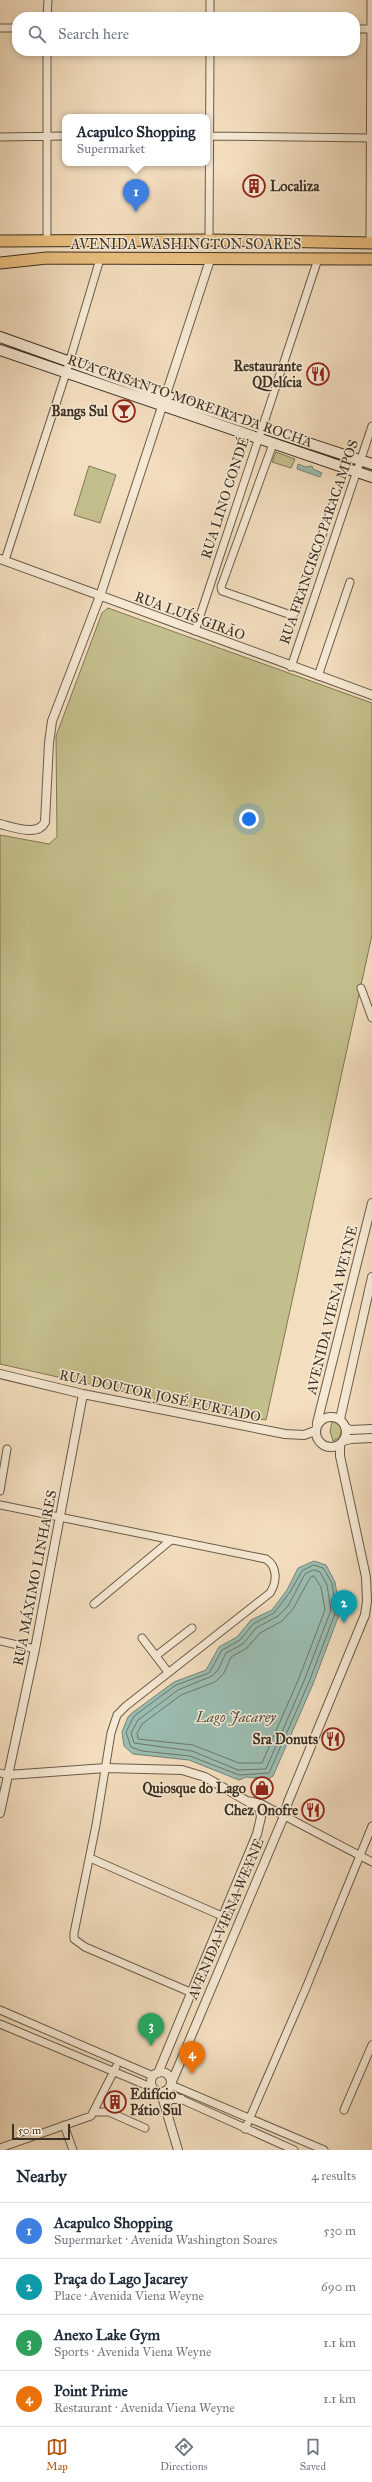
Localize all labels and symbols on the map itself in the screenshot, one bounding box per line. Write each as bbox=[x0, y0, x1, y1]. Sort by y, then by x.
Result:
building icon: Localiza bbox=[241, 173, 267, 199]
place label: Localiza bbox=[270, 178, 320, 195]
pin: 1 bbox=[123, 179, 149, 212]
street label: AVENIDA WASHINGTON SOARES bbox=[70, 236, 301, 253]
street label: RUA CRISANTO MOREIRA DA ROCHA bbox=[65, 351, 315, 451]
place label: Restaurante QDelícia bbox=[234, 358, 303, 392]
restaurant icon: Restaurante QDelícia bbox=[305, 361, 331, 387]
bar icon: Bangs Sul bbox=[111, 398, 137, 424]
place label: Bangs Sul bbox=[51, 403, 109, 421]
street label: RUA LINO CONDÉ bbox=[195, 434, 253, 561]
street label: RUA FRANCISCO PARACAMPOS bbox=[276, 437, 362, 647]
street label: RUA LUÍS GIRÃO bbox=[132, 586, 248, 644]
your location bbox=[239, 809, 259, 829]
street label: AVENIDA VIENA WEYNE bbox=[303, 1224, 361, 1397]
street label: RUA DOUTOR JOSÉ FURTADO bbox=[57, 1364, 263, 1427]
street label: RUA MÁXIMO LINHARES bbox=[8, 1488, 60, 1667]
pin: 2 bbox=[331, 1590, 357, 1623]
water label: Lago Jacarey bbox=[195, 1708, 277, 1726]
restaurant icon: Sra Donuts bbox=[320, 1726, 346, 1752]
place label: Sra Donuts bbox=[253, 1731, 318, 1748]
shop icon: Quiosque do Lago bbox=[249, 1775, 275, 1801]
place label: Quiosque do Lago bbox=[142, 1780, 246, 1798]
restaurant icon: Chez Onofre bbox=[300, 1797, 326, 1823]
place label: Chez Onofre bbox=[224, 1802, 298, 1819]
street label: AVENIDA VIENA WEYNE bbox=[184, 1836, 268, 2003]
pin: 3 bbox=[138, 2013, 164, 2046]
pin: 4 bbox=[179, 2041, 205, 2074]
place label: Edifício Pátio Sul bbox=[130, 2086, 183, 2119]
building icon: Edifício Pátio Sul bbox=[102, 2089, 128, 2115]
scale bar bbox=[12, 2122, 70, 2141]

